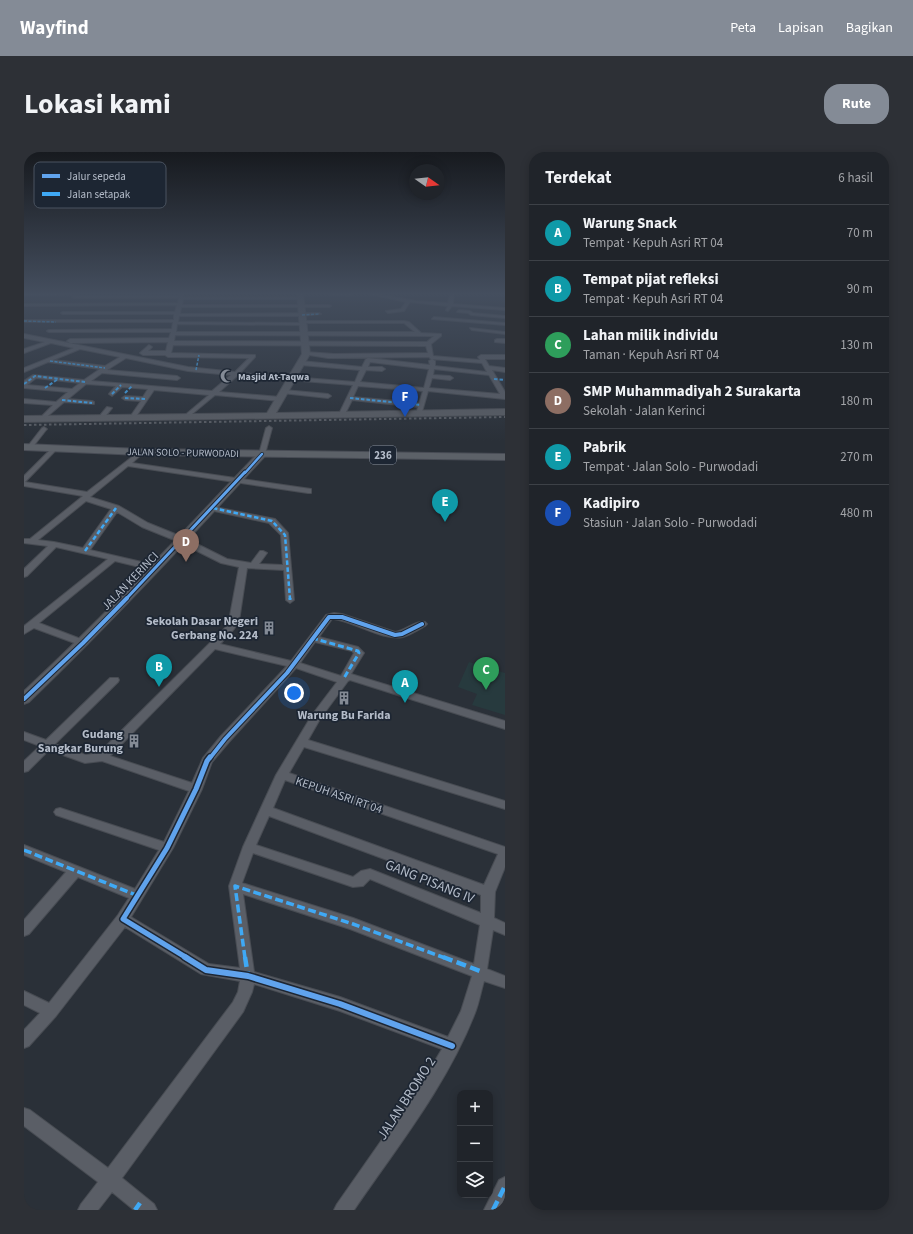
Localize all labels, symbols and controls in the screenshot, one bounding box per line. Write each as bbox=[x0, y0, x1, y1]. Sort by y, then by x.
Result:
text: Wayfind bbox=[20, 15, 89, 42]
text: Peta bbox=[730, 18, 756, 38]
text: Lapisan bbox=[778, 18, 824, 38]
text: Bagikan bbox=[846, 18, 893, 38]
text: Lokasi kami bbox=[24, 84, 171, 124]
button: Rute bbox=[824, 84, 889, 124]
legend bbox=[34, 162, 166, 208]
north arrow bbox=[409, 164, 445, 200]
text: Terdekat bbox=[545, 166, 611, 190]
text: Jalur sepeda bbox=[67, 169, 126, 184]
text: 6 hasil bbox=[838, 169, 873, 187]
text: Jalan setapak bbox=[67, 187, 131, 202]
text: Warung Snack bbox=[583, 213, 677, 234]
text: A bbox=[554, 224, 562, 242]
text: 70 m bbox=[847, 224, 873, 242]
text: Tempat · Kepuh Asri RT 04 bbox=[583, 234, 723, 252]
text: Tempat pijat refleksi bbox=[583, 269, 719, 290]
text: B bbox=[554, 280, 562, 298]
text: 90 m bbox=[847, 280, 873, 298]
text: Tempat · Kepuh Asri RT 04 bbox=[583, 290, 723, 308]
text: Lahan milik individu bbox=[583, 325, 718, 346]
text: C bbox=[554, 336, 562, 354]
text: 130 m bbox=[840, 336, 873, 354]
text: Taman · Kepuh Asri RT 04 bbox=[583, 346, 719, 364]
mosque icon: Masjid At-Taqwa bbox=[219, 368, 235, 384]
place label: Masjid At-Taqwa bbox=[238, 370, 309, 384]
text: SMP Muhammadiyah 2 Surakarta bbox=[583, 381, 801, 402]
pin: F bbox=[392, 384, 418, 417]
text: D bbox=[554, 392, 562, 410]
text: 180 m bbox=[840, 392, 873, 410]
text: Sekolah · Jalan Kerinci bbox=[583, 402, 705, 420]
text: Pabrik bbox=[583, 437, 626, 458]
street label: JALAN SOLO - PURWODADI bbox=[127, 445, 239, 461]
road number: 236 bbox=[370, 446, 396, 464]
text: E bbox=[554, 448, 562, 466]
text: 270 m bbox=[840, 448, 873, 466]
text: Tempat · Jalan Solo - Purwodadi bbox=[583, 458, 758, 476]
pin: E bbox=[432, 489, 458, 522]
text: Kadipiro bbox=[583, 493, 640, 514]
text: F bbox=[555, 504, 561, 522]
text: 480 m bbox=[840, 504, 873, 522]
text: Stasiun · Jalan Solo - Purwodadi bbox=[583, 514, 757, 532]
pin: D bbox=[173, 529, 199, 562]
street label: JALAN KERINCI bbox=[98, 548, 163, 615]
place label: Sekolah Dasar Negeri Gerbang No. 224 bbox=[146, 613, 259, 644]
building icon: Sekolah Dasar Negeri Gerbang No. 224 bbox=[261, 620, 277, 636]
pin: B bbox=[146, 654, 172, 687]
pin: C bbox=[473, 657, 499, 690]
pin: A bbox=[392, 670, 418, 703]
your location bbox=[284, 683, 304, 703]
building icon: Warung Bu Farida bbox=[336, 690, 352, 706]
place label: Warung Bu Farida bbox=[297, 707, 391, 724]
place label: Gudang Sangkar Burung bbox=[38, 726, 124, 757]
building icon: Gudang Sangkar Burung bbox=[126, 733, 142, 749]
street label: KEPUH ASRI RT 04 bbox=[293, 773, 385, 818]
street label: GANG PISANG IV bbox=[382, 855, 478, 909]
street label: JALAN BROMO 2 bbox=[372, 1053, 441, 1144]
map controls bbox=[457, 1090, 493, 1198]
button: + bbox=[457, 1090, 493, 1126]
button: − bbox=[457, 1126, 493, 1162]
button: layers bbox=[457, 1162, 493, 1198]

